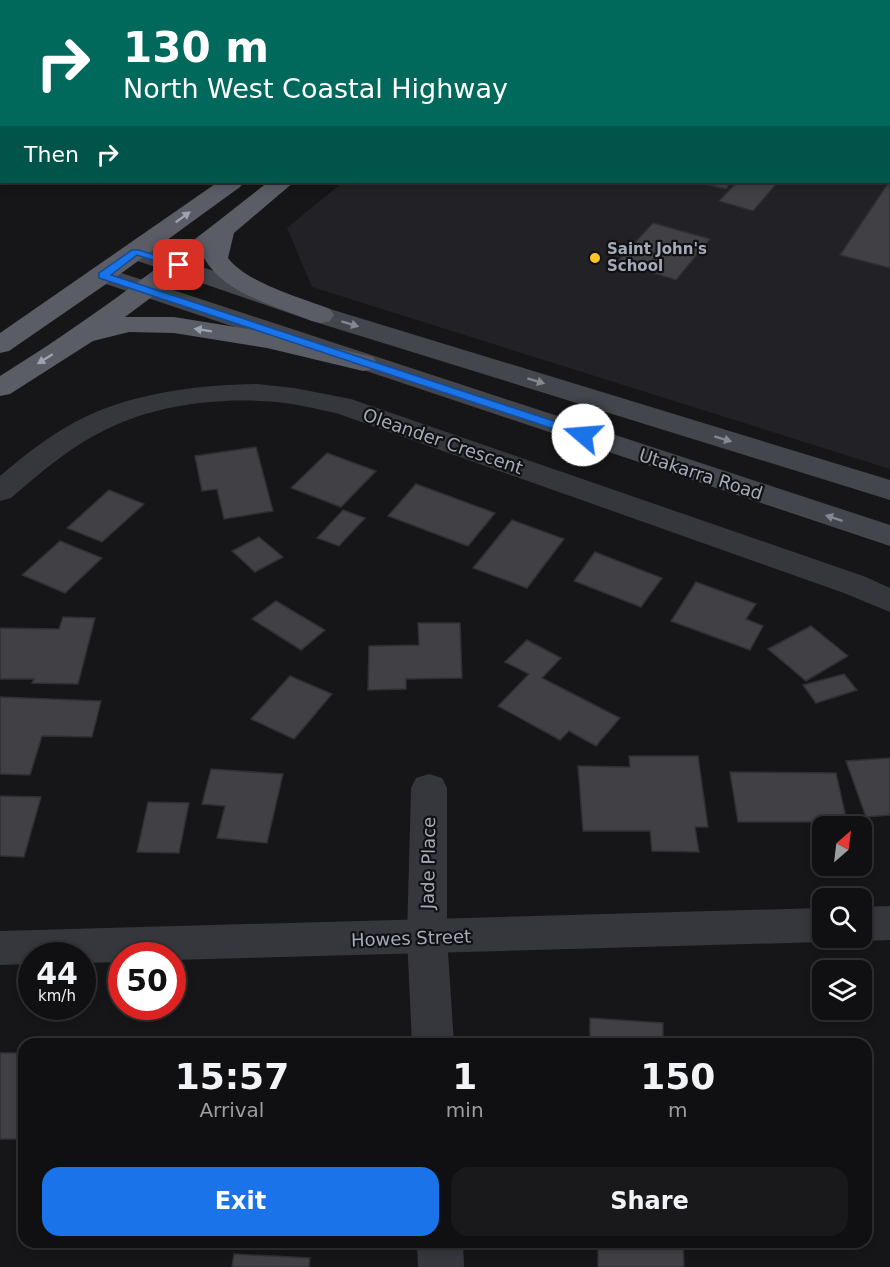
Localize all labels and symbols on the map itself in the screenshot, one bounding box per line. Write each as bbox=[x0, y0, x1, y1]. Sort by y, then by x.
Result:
one-way arrow bbox=[174, 211, 190, 223]
pin bbox=[153, 239, 204, 290]
place label: Saint John's School bbox=[607, 240, 707, 275]
marker: Saint John's School bbox=[588, 251, 602, 265]
one-way arrow bbox=[341, 320, 359, 329]
one-way arrow bbox=[193, 325, 212, 334]
one-way arrow bbox=[37, 354, 54, 365]
one-way arrow bbox=[527, 377, 545, 386]
position arrow bbox=[551, 403, 615, 467]
street label: Oleander Crescent bbox=[360, 404, 526, 478]
one-way arrow bbox=[714, 434, 732, 444]
street label: Utakarra Road bbox=[637, 444, 765, 504]
one-way arrow bbox=[825, 512, 843, 522]
north arrow bbox=[812, 816, 872, 876]
street label: Jade Place bbox=[417, 817, 439, 910]
street label: Howes Street bbox=[351, 925, 471, 951]
speed limit sign: 50 bbox=[108, 942, 186, 1020]

